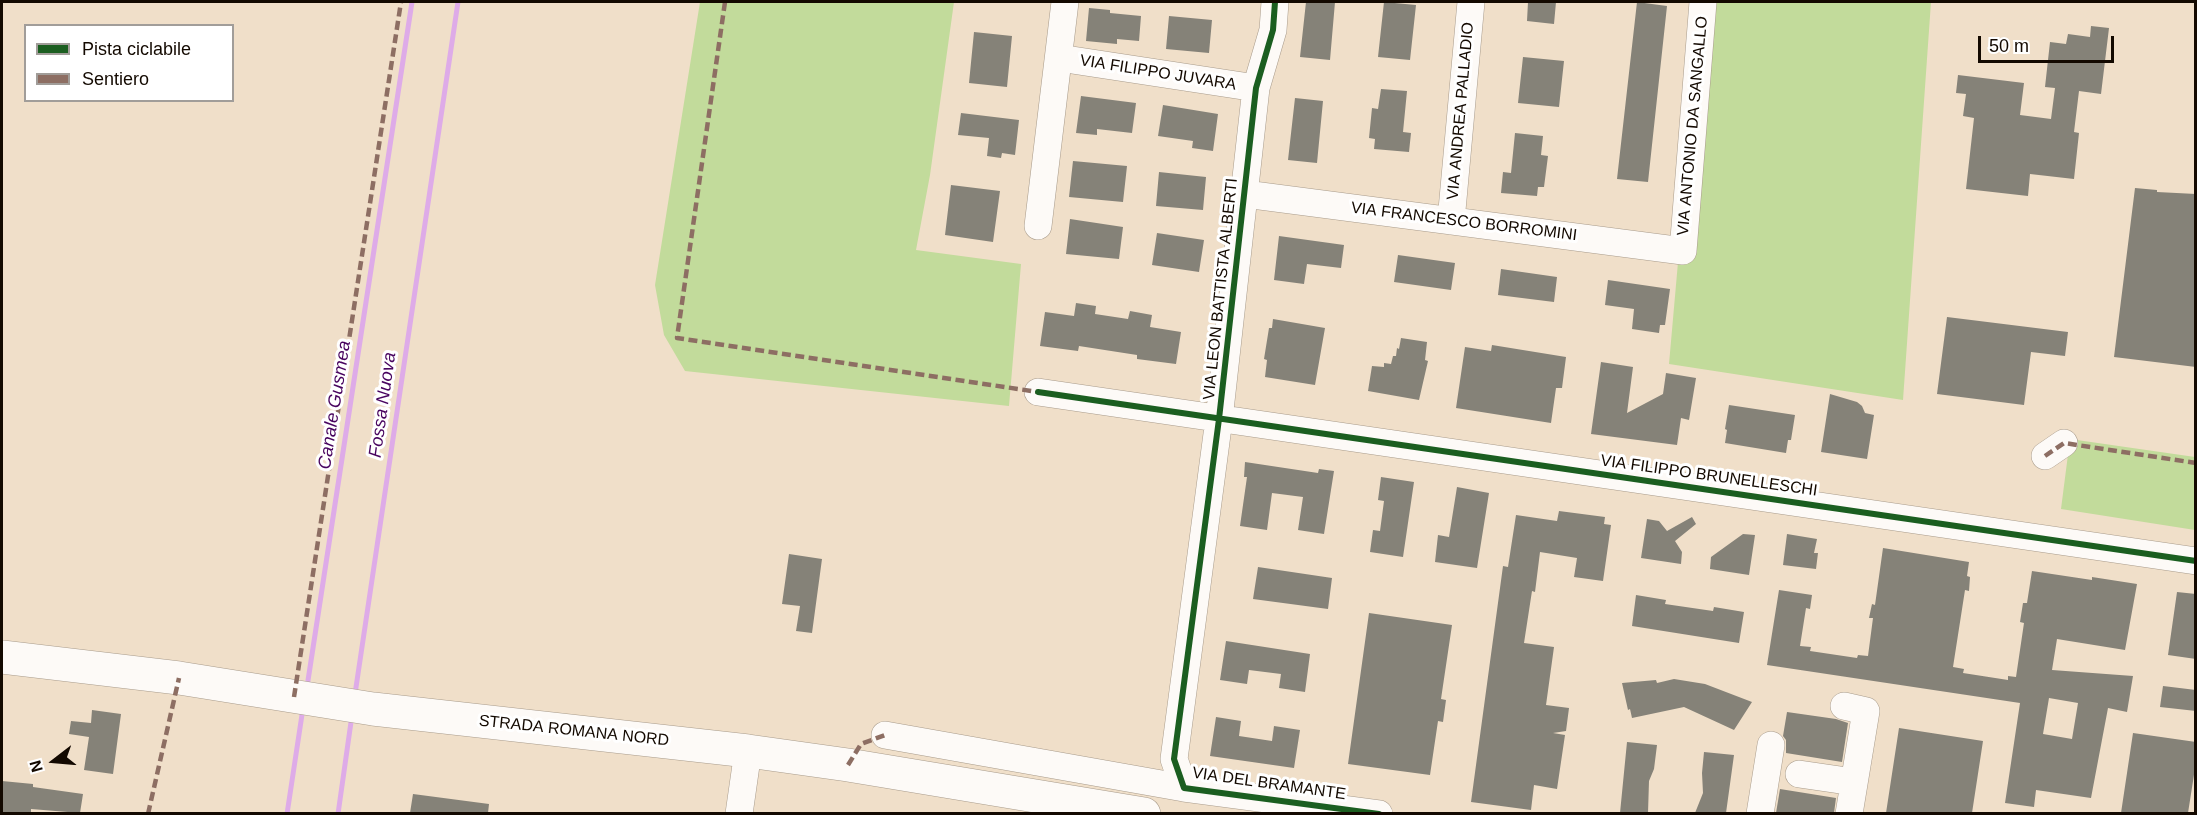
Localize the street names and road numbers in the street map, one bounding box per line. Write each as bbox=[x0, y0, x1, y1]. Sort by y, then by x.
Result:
street label: VIA ANTONIO DA SANGALLO bbox=[1674, 15, 1712, 237]
street label: VIA ANDREA PALLADIO bbox=[1444, 21, 1478, 201]
street label: VIA FILIPPO JUVARA bbox=[1078, 51, 1238, 95]
street label: VIA LEON BATTISTA ALBERTI bbox=[1200, 177, 1242, 401]
street label: VIA FRANCESCO BORROMINI bbox=[1350, 199, 1578, 245]
street label: VIA FILIPPO BRUNELLESCHI bbox=[1599, 451, 1819, 501]
street label: STRADA ROMANA NORD bbox=[478, 711, 670, 751]
street label: VIA DEL BRAMANTE bbox=[1191, 764, 1347, 804]

